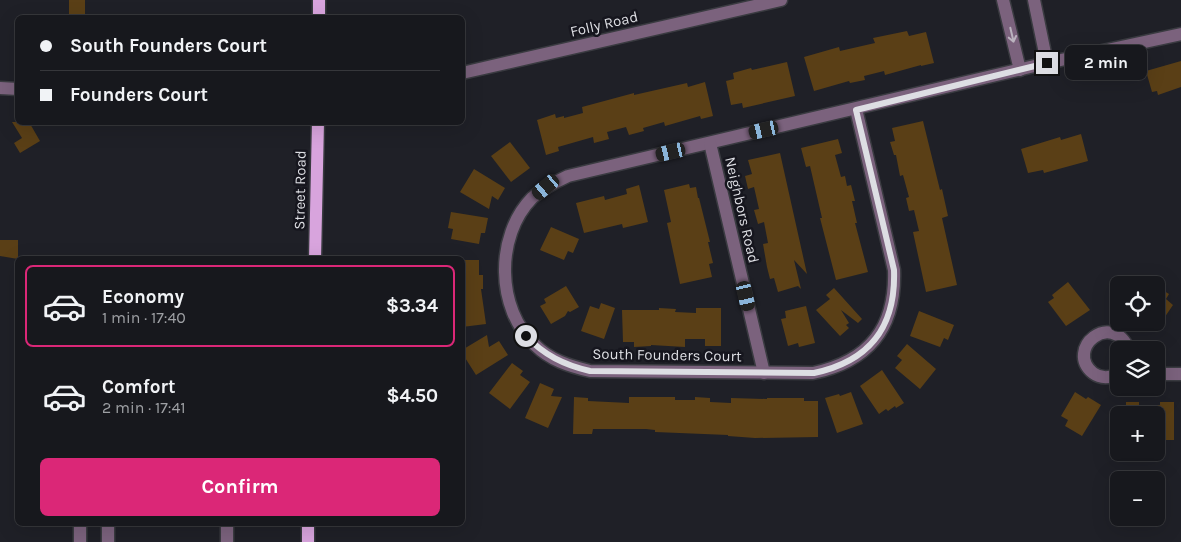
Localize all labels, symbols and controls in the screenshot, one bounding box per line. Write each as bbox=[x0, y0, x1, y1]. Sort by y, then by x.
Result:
street label: Folly Road bbox=[568, 7, 640, 41]
one-way arrow bbox=[1008, 26, 1017, 42]
text: South Founders Court bbox=[70, 35, 267, 57]
callout: 2 min bbox=[1064, 46, 1147, 80]
route end bbox=[1036, 52, 1058, 74]
text: 2 min bbox=[1084, 53, 1128, 72]
text: Founders Court bbox=[70, 84, 208, 106]
car bbox=[747, 119, 780, 141]
car bbox=[654, 141, 687, 163]
street label: Street Road bbox=[290, 150, 310, 230]
street label: Neighbors Road bbox=[721, 155, 763, 265]
car bbox=[529, 172, 562, 202]
map controls bbox=[1110, 276, 1165, 526]
button: locate bbox=[1110, 276, 1165, 331]
car bbox=[735, 280, 756, 312]
icon: car bbox=[42, 284, 87, 329]
text: Economy bbox=[102, 286, 184, 308]
text: $3.34 bbox=[386, 295, 438, 317]
text: 1 min · 17:40 bbox=[102, 308, 186, 327]
route start bbox=[515, 325, 537, 347]
button: layers bbox=[1110, 341, 1165, 396]
street label: South Founders Court bbox=[592, 345, 742, 365]
icon: car bbox=[42, 374, 87, 419]
text: Comfort bbox=[102, 376, 176, 398]
text: $4.50 bbox=[386, 385, 438, 407]
text: 2 min · 17:41 bbox=[102, 398, 186, 417]
button: + bbox=[1110, 406, 1165, 461]
button: Confirm bbox=[40, 458, 440, 516]
button: − bbox=[1110, 471, 1165, 526]

